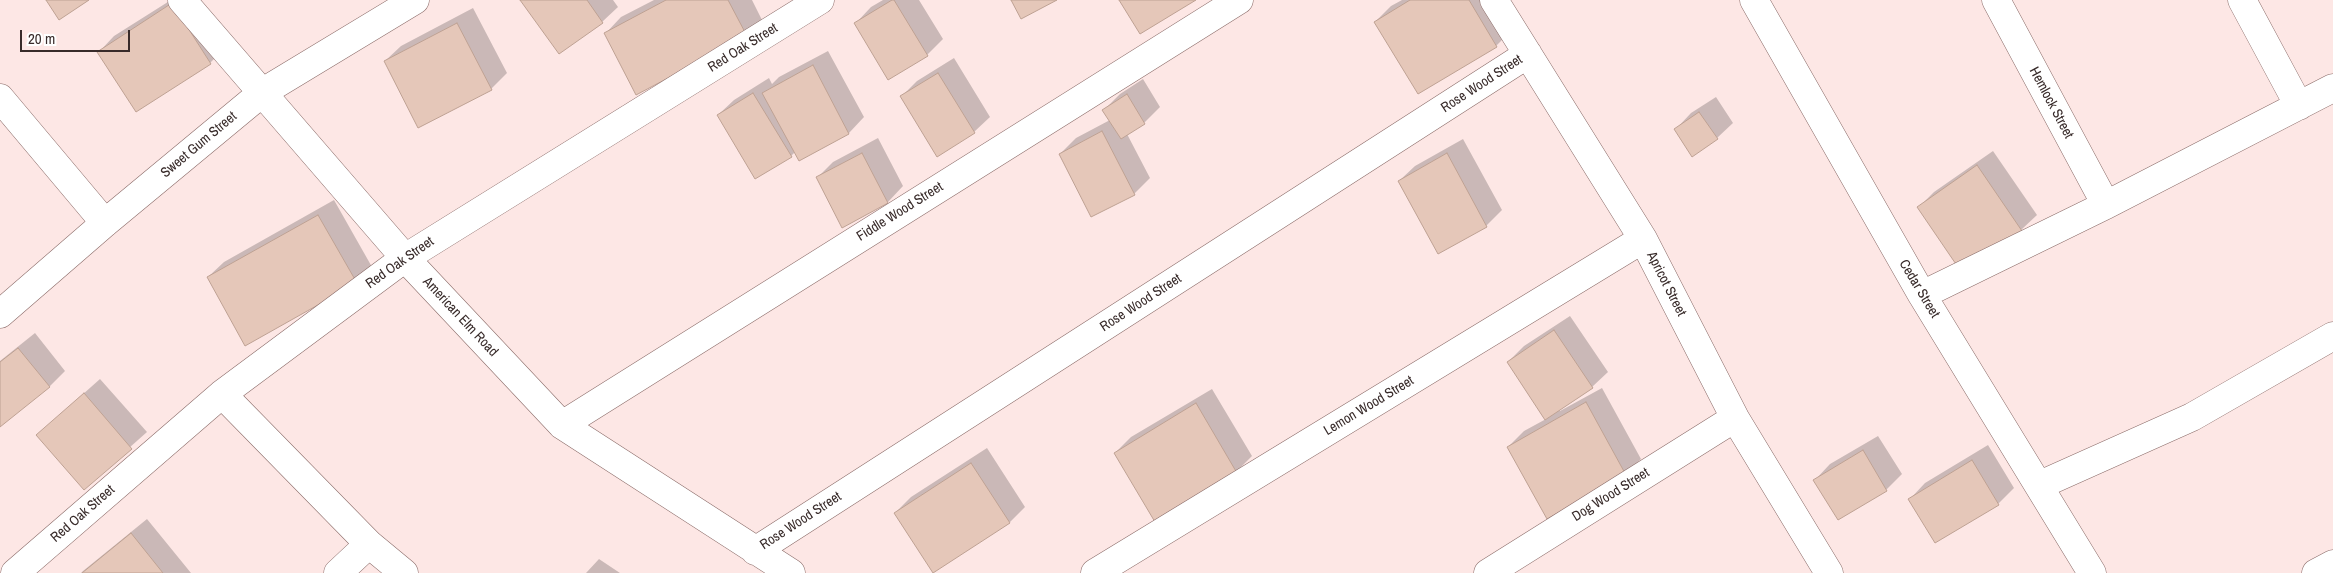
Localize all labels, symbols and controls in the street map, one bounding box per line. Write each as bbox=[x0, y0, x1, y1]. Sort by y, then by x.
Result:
scale bar bbox=[22, 20, 132, 52]
street label: Red Oak Street bbox=[705, 20, 781, 76]
text: 20 m bbox=[28, 28, 55, 49]
street label: Rose Wood Street bbox=[1438, 51, 1526, 117]
street label: Hemlock Street bbox=[2025, 64, 2077, 142]
street label: Sweet Gum Street bbox=[158, 108, 240, 182]
street label: Fiddle Wood Street bbox=[854, 179, 946, 245]
street label: Red Oak Street bbox=[363, 233, 437, 293]
street label: Apricot Street bbox=[1643, 249, 1689, 319]
street label: Cedar Street bbox=[1895, 257, 1943, 321]
street label: Rose Wood Street bbox=[1097, 270, 1185, 336]
street label: American Elm Road bbox=[419, 274, 501, 360]
street label: Lemon Wood Street bbox=[1321, 373, 1417, 439]
street label: Dog Wood Street bbox=[1569, 465, 1653, 525]
street label: Red Oak Street bbox=[48, 482, 118, 546]
street label: Rose Wood Street bbox=[757, 488, 845, 554]

